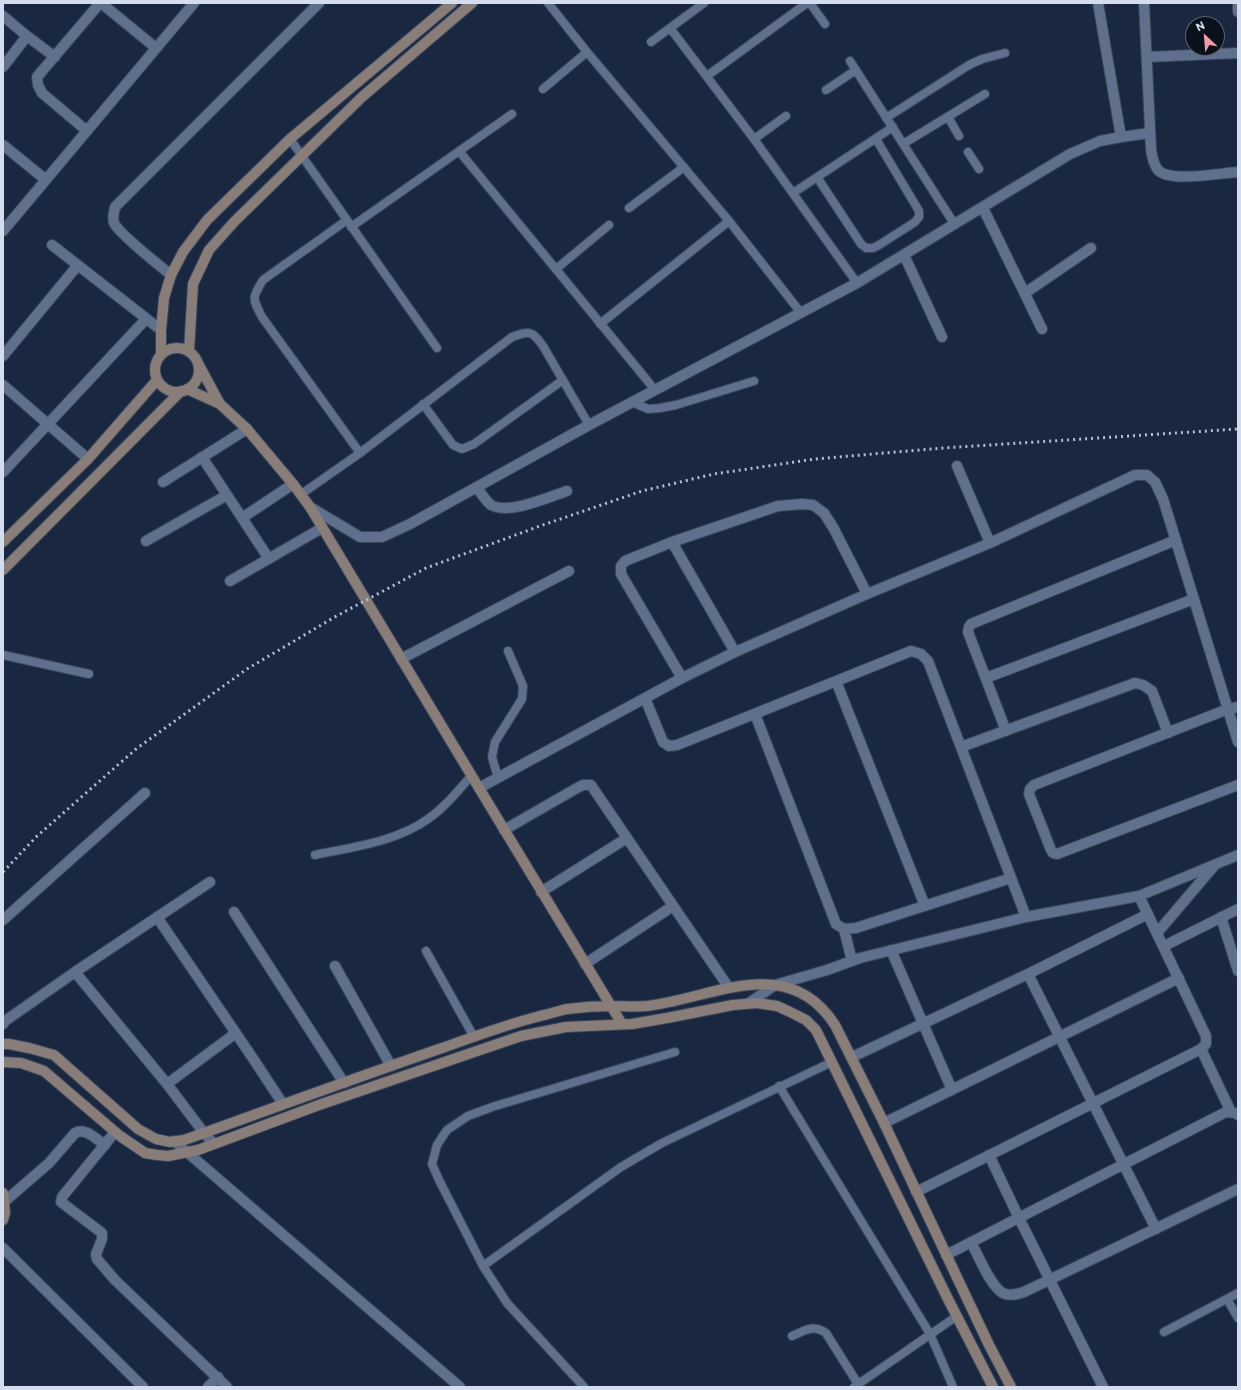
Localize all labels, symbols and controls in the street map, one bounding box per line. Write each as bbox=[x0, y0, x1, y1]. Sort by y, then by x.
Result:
north arrow bbox=[1185, 16, 1225, 56]
text: N bbox=[1193, 18, 1207, 33]

